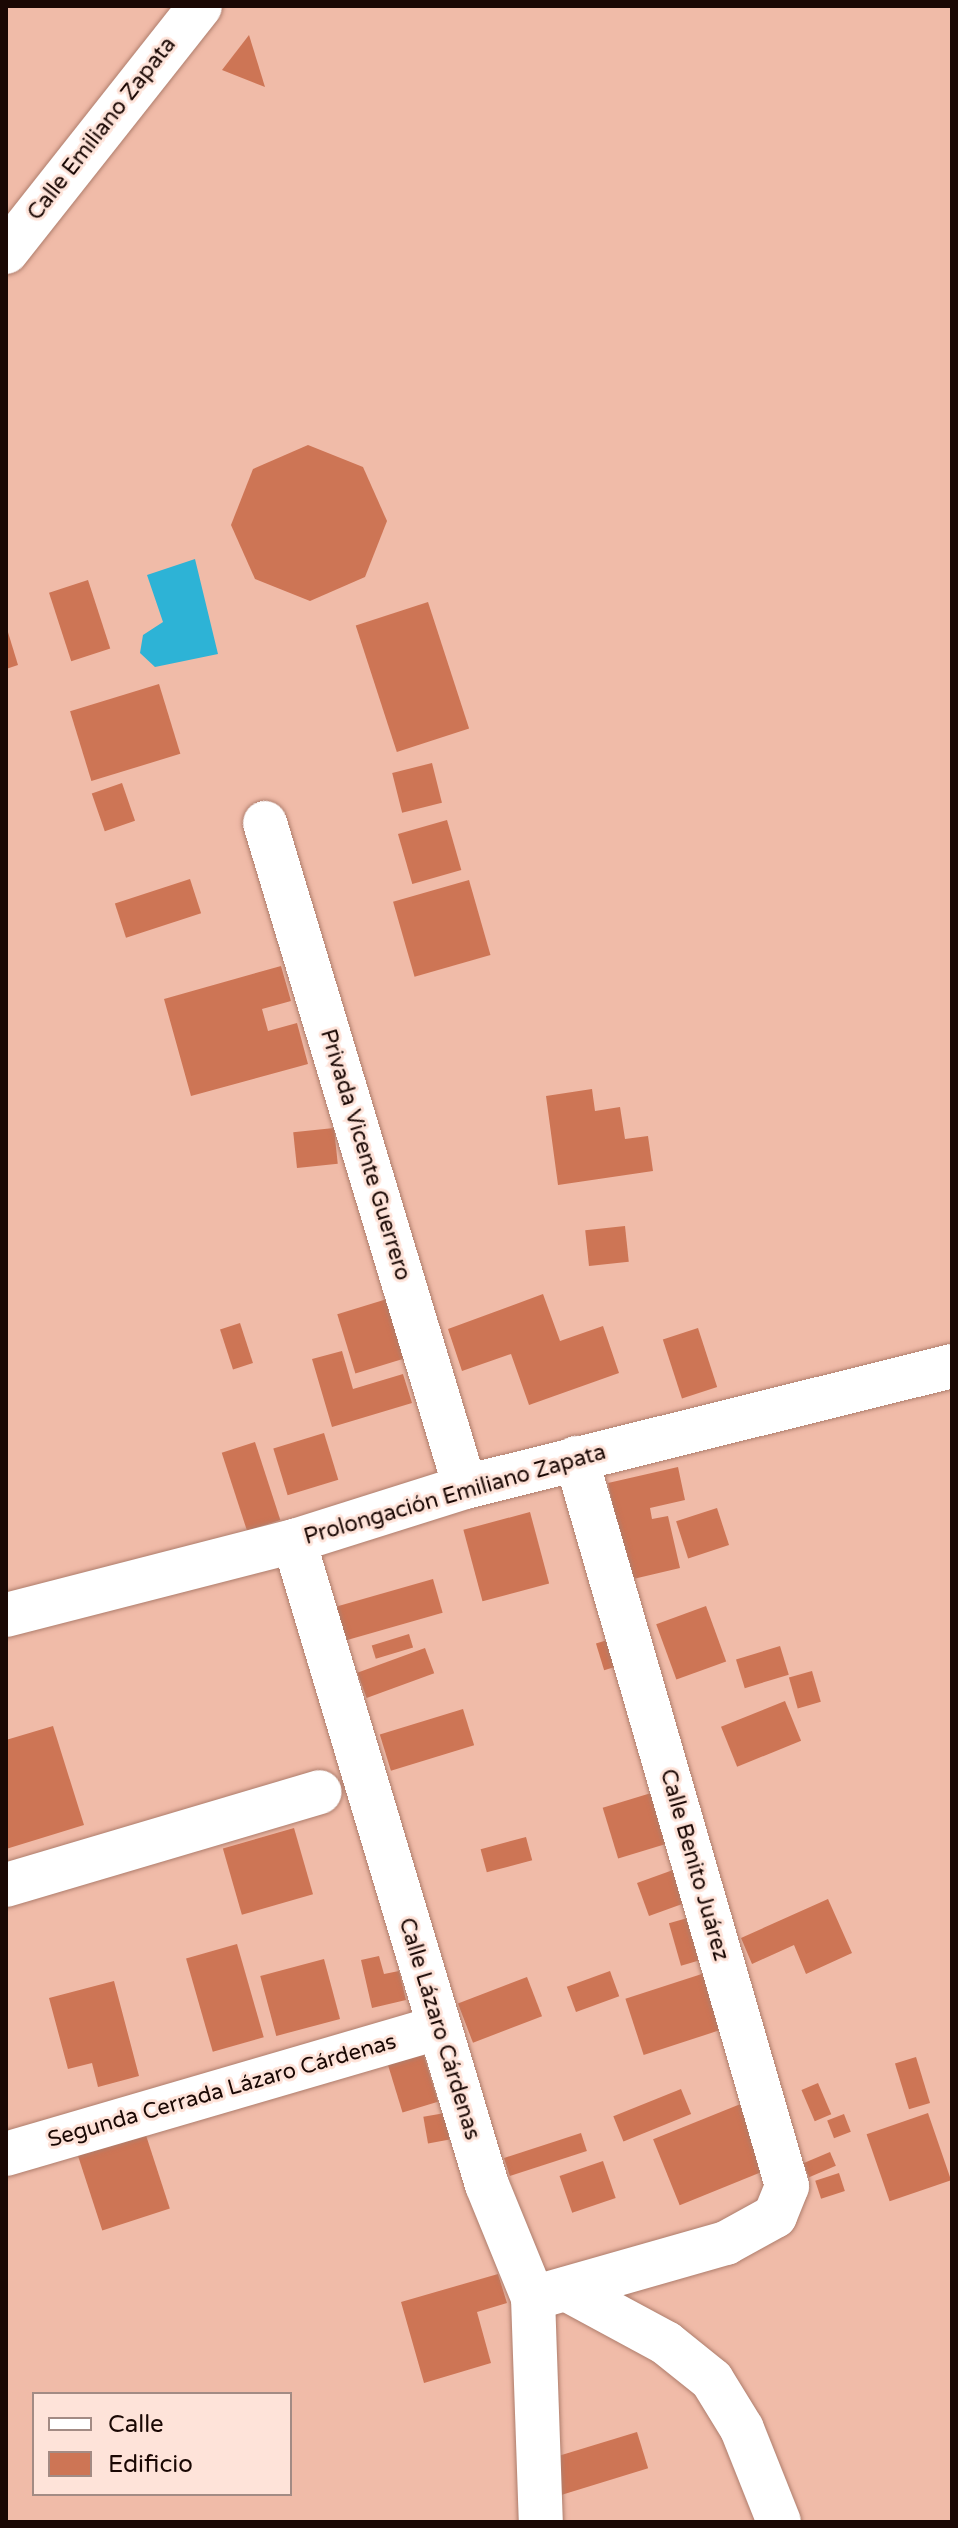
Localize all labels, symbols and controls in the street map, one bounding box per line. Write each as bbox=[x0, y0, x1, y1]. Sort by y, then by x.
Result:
street label: Calle Emiliano Zapata bbox=[22, 32, 182, 226]
street label: Privada Vicente Guerrero bbox=[314, 1026, 416, 1284]
street label: Prolongación Emiliano Zapata bbox=[301, 1439, 609, 1551]
street label: Calle Benito Juárez bbox=[654, 1766, 734, 1964]
street label: Calle Lázaro Cárdenas bbox=[393, 1915, 485, 2143]
street label: Segunda Cerrada Lázaro Cárdenas bbox=[45, 2029, 399, 2153]
legend bbox=[32, 2392, 292, 2496]
text: Calle bbox=[108, 2410, 164, 2439]
text: Edificio bbox=[108, 2450, 193, 2479]

